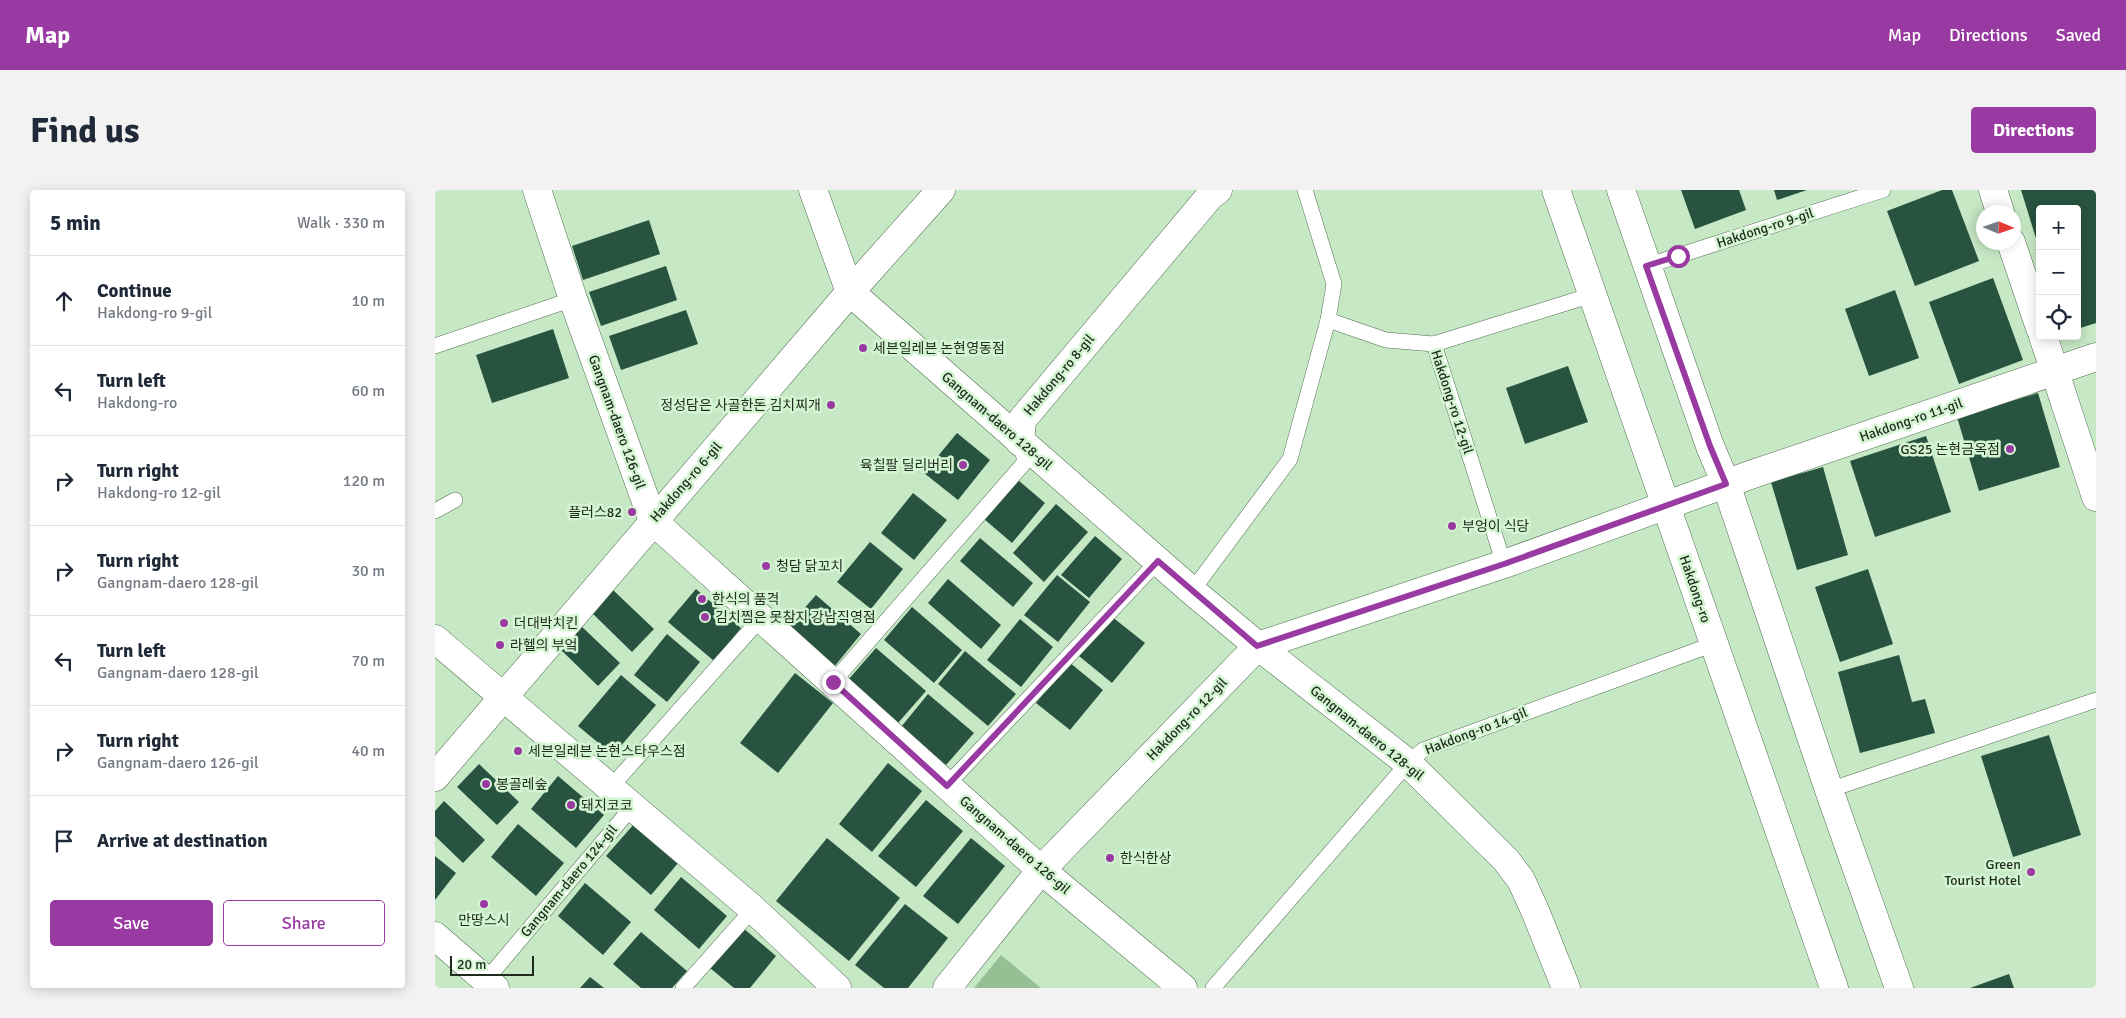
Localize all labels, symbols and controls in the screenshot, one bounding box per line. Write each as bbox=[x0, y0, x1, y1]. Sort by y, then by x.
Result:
text: Map bbox=[25, 20, 70, 50]
text: Map bbox=[1888, 24, 1921, 46]
text: Directions bbox=[1949, 24, 2028, 46]
text: Saved bbox=[2056, 24, 2101, 46]
button: Directions bbox=[1971, 107, 2096, 153]
text: Find us bbox=[30, 109, 140, 152]
street label: Hakdong-ro 9-gil bbox=[1714, 204, 1816, 252]
north arrow bbox=[1976, 205, 2021, 250]
map controls bbox=[2036, 205, 2081, 340]
button: + bbox=[2036, 205, 2081, 250]
text: 5 min bbox=[50, 210, 101, 236]
text: Walk · 330 m bbox=[297, 213, 385, 233]
route start bbox=[1667, 245, 1690, 268]
button: − bbox=[2036, 250, 2081, 295]
text: Continue bbox=[97, 279, 172, 303]
icon: ahead bbox=[50, 287, 78, 315]
text: 10 m bbox=[351, 291, 385, 311]
button: locate bbox=[2036, 295, 2081, 340]
text: Hakdong-ro 9-gil bbox=[97, 303, 212, 323]
street label: Hakdong-ro 8-gil bbox=[1020, 331, 1098, 419]
place label: 세븐일레븐 논현영동점 bbox=[873, 340, 1005, 357]
marker: 세븐일레븐 논현영동점 bbox=[857, 342, 869, 354]
street label: Hakdong-ro 12-gil bbox=[1427, 348, 1477, 456]
street label: Gangnam-daero 126-gil bbox=[585, 353, 649, 491]
street label: Gangnam-daero 128-gil bbox=[938, 368, 1056, 474]
text: Turn left bbox=[97, 369, 166, 393]
icon: left bbox=[50, 377, 78, 405]
text: 60 m bbox=[351, 381, 385, 401]
text: Hakdong-ro bbox=[97, 393, 177, 413]
street label: Hakdong-ro 11-gil bbox=[1857, 394, 1965, 446]
place label: 정성담은 사골한돈 김치찌개 bbox=[660, 397, 821, 414]
marker: 정성담은 사골한돈 김치찌개 bbox=[825, 399, 837, 411]
street label: Hakdong-ro 6-gil bbox=[646, 438, 726, 526]
place label: GS25 논현금옥점 bbox=[1901, 441, 2000, 458]
marker: GS25 논현금옥점 bbox=[2004, 443, 2016, 455]
place label: 육칠팔 딜리버리 bbox=[860, 457, 953, 474]
text: Turn right bbox=[97, 459, 179, 483]
marker: 육칠팔 딜리버리 bbox=[957, 459, 969, 471]
icon: right bbox=[50, 467, 78, 495]
text: 120 m bbox=[343, 471, 385, 491]
text: Hakdong-ro 12-gil bbox=[97, 483, 221, 503]
place label: 플러스82 bbox=[568, 504, 622, 521]
marker: 플러스82 bbox=[626, 506, 638, 518]
place label: 부엉이 식당 bbox=[1462, 518, 1530, 535]
marker: 부엉이 식당 bbox=[1446, 520, 1458, 532]
text: Turn right bbox=[97, 549, 179, 573]
street label: Hakdong-ro bbox=[1676, 553, 1714, 625]
icon: right bbox=[50, 557, 78, 585]
place label: 청담 닭꼬치 bbox=[776, 558, 843, 575]
marker: 청담 닭꼬치 bbox=[760, 560, 772, 572]
text: 30 m bbox=[351, 561, 385, 581]
text: Gangnam-daero 128-gil bbox=[97, 573, 259, 593]
place label: 한식의 품격 bbox=[712, 591, 779, 608]
marker: 한식의 품격 bbox=[696, 593, 708, 605]
place label: 김치찜은 못참지 강남직영점 bbox=[715, 609, 876, 626]
marker: 김치찜은 못참지 강남직영점 bbox=[699, 611, 711, 623]
place label: 더대박치킨 bbox=[514, 615, 578, 632]
marker: 더대박치킨 bbox=[498, 617, 510, 629]
place label: 라헬의 부엌 bbox=[510, 637, 577, 654]
text: Turn left bbox=[97, 639, 166, 663]
marker: 라헬의 부엌 bbox=[494, 639, 506, 651]
icon: left bbox=[50, 647, 78, 675]
text: 70 m bbox=[351, 651, 385, 671]
text: Gangnam-daero 128-gil bbox=[97, 663, 259, 683]
route end bbox=[822, 671, 845, 694]
street label: Hakdong-ro 12-gil bbox=[1143, 674, 1231, 764]
street label: Gangnam-daero 128-gil bbox=[1307, 682, 1427, 784]
street label: Hakdong-ro 14-gil bbox=[1422, 704, 1530, 758]
text: Turn right bbox=[97, 729, 179, 753]
icon: right bbox=[50, 737, 78, 765]
text: 40 m bbox=[351, 741, 385, 761]
place label: 세븐일레븐 논현스타우스점 bbox=[528, 743, 686, 760]
marker: 세븐일레븐 논현스타우스점 bbox=[512, 745, 524, 757]
text: Gangnam-daero 126-gil bbox=[97, 753, 259, 773]
place label: 봉골레숲 bbox=[496, 776, 548, 793]
marker: 봉골레숲 bbox=[480, 778, 492, 790]
street label: Gangnam-daero 126-gil bbox=[956, 792, 1074, 898]
place label: 돼지코코 bbox=[581, 797, 633, 814]
marker: 돼지코코 bbox=[565, 799, 577, 811]
street label: Gangnam-daero 124-gil bbox=[517, 821, 621, 941]
icon: arrive bbox=[50, 827, 78, 855]
text: Arrive at destination bbox=[97, 829, 268, 853]
place label: 한식한상 bbox=[1120, 850, 1172, 867]
marker: 한식한상 bbox=[1104, 852, 1116, 864]
place label: Green Tourist Hotel bbox=[1945, 856, 2021, 889]
marker: Green Tourist Hotel bbox=[2025, 866, 2037, 878]
marker: 만땅스시 bbox=[478, 898, 490, 910]
button: Save bbox=[50, 900, 213, 946]
button: Share bbox=[223, 900, 385, 946]
place label: 만땅스시 bbox=[458, 912, 510, 929]
scale bar bbox=[450, 953, 534, 976]
text: 20 m bbox=[457, 956, 486, 973]

